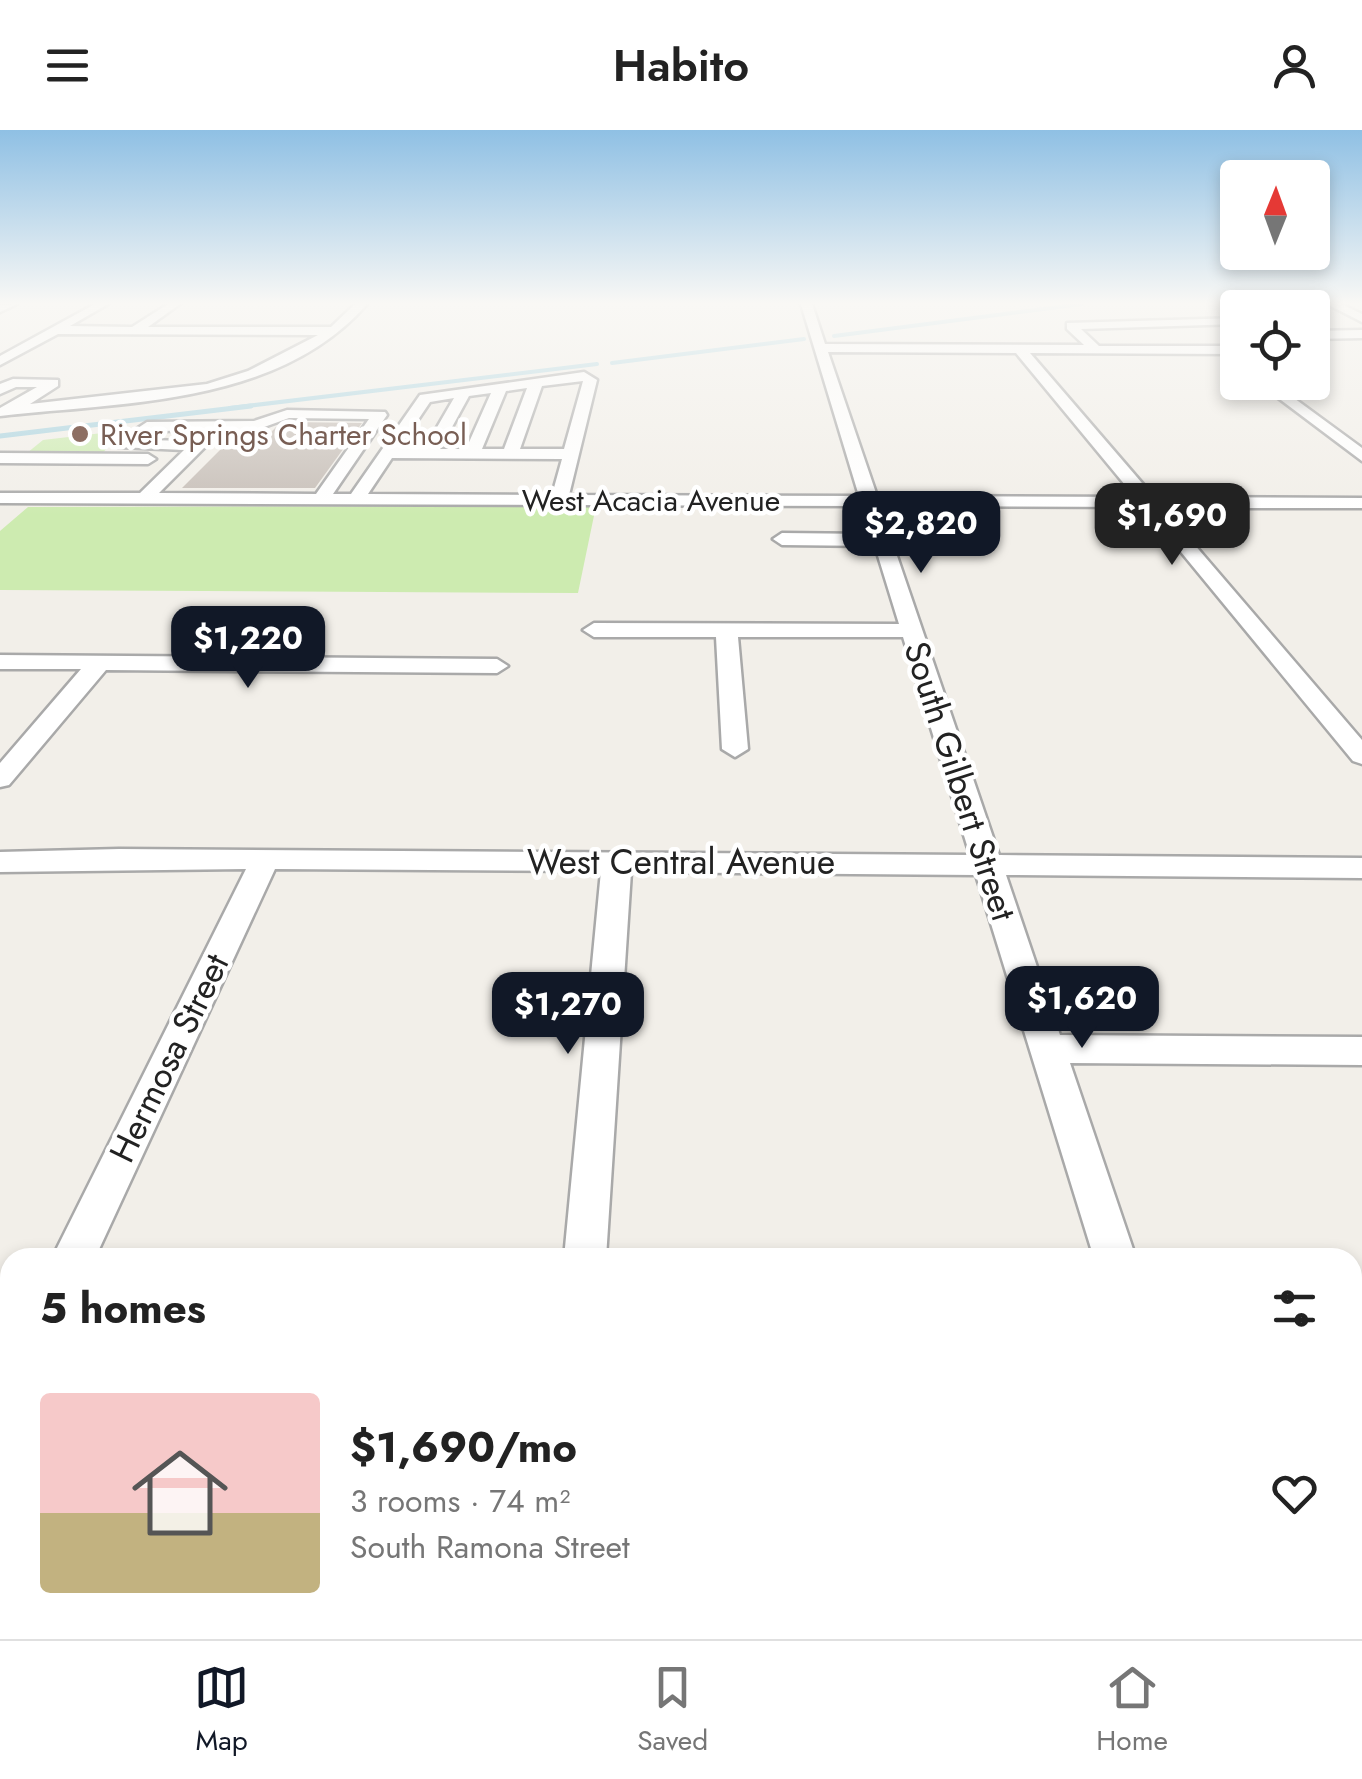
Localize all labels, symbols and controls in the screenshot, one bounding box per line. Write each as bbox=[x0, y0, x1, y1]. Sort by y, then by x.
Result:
text: Habito bbox=[613, 33, 749, 98]
icon: menu bbox=[40, 38, 95, 93]
icon: person bbox=[1267, 38, 1322, 93]
north arrow bbox=[1220, 160, 1330, 270]
map controls bbox=[1220, 160, 1330, 400]
button: locate bbox=[1220, 290, 1330, 400]
place label: River Springs Charter School bbox=[100, 413, 467, 456]
marker: River Springs Charter School bbox=[69, 423, 91, 445]
street label: West Acacia Avenue bbox=[522, 479, 780, 522]
pin: $1,690 bbox=[1091, 483, 1253, 568]
pin: $2,820 bbox=[840, 491, 1002, 576]
text: $1,690 bbox=[1117, 492, 1227, 538]
text: $2,820 bbox=[864, 500, 978, 546]
pin: $1,220 bbox=[167, 606, 329, 691]
text: $1,220 bbox=[193, 615, 303, 661]
street label: South Gilbert Street bbox=[891, 635, 1029, 927]
street label: West Central Avenue bbox=[527, 837, 835, 887]
street label: Hermosa Street bbox=[97, 945, 241, 1171]
pin: $1,620 bbox=[1001, 966, 1163, 1051]
pin: $1,270 bbox=[487, 972, 649, 1057]
text: $1,620 bbox=[1027, 975, 1137, 1021]
text: $1,270 bbox=[514, 981, 622, 1027]
text: 5 homes bbox=[40, 1278, 206, 1339]
icon: filters bbox=[1267, 1281, 1322, 1336]
text: $1,690/mo bbox=[350, 1417, 577, 1478]
icon: home bbox=[120, 1433, 240, 1553]
icon: heart bbox=[1267, 1466, 1322, 1521]
text: 3 rooms · 74 m² bbox=[350, 1478, 570, 1524]
text: South Ramona Street bbox=[350, 1524, 630, 1570]
tab: Map bbox=[194, 1660, 249, 1761]
tab: Saved bbox=[637, 1660, 708, 1761]
tab: Home bbox=[1096, 1660, 1168, 1761]

